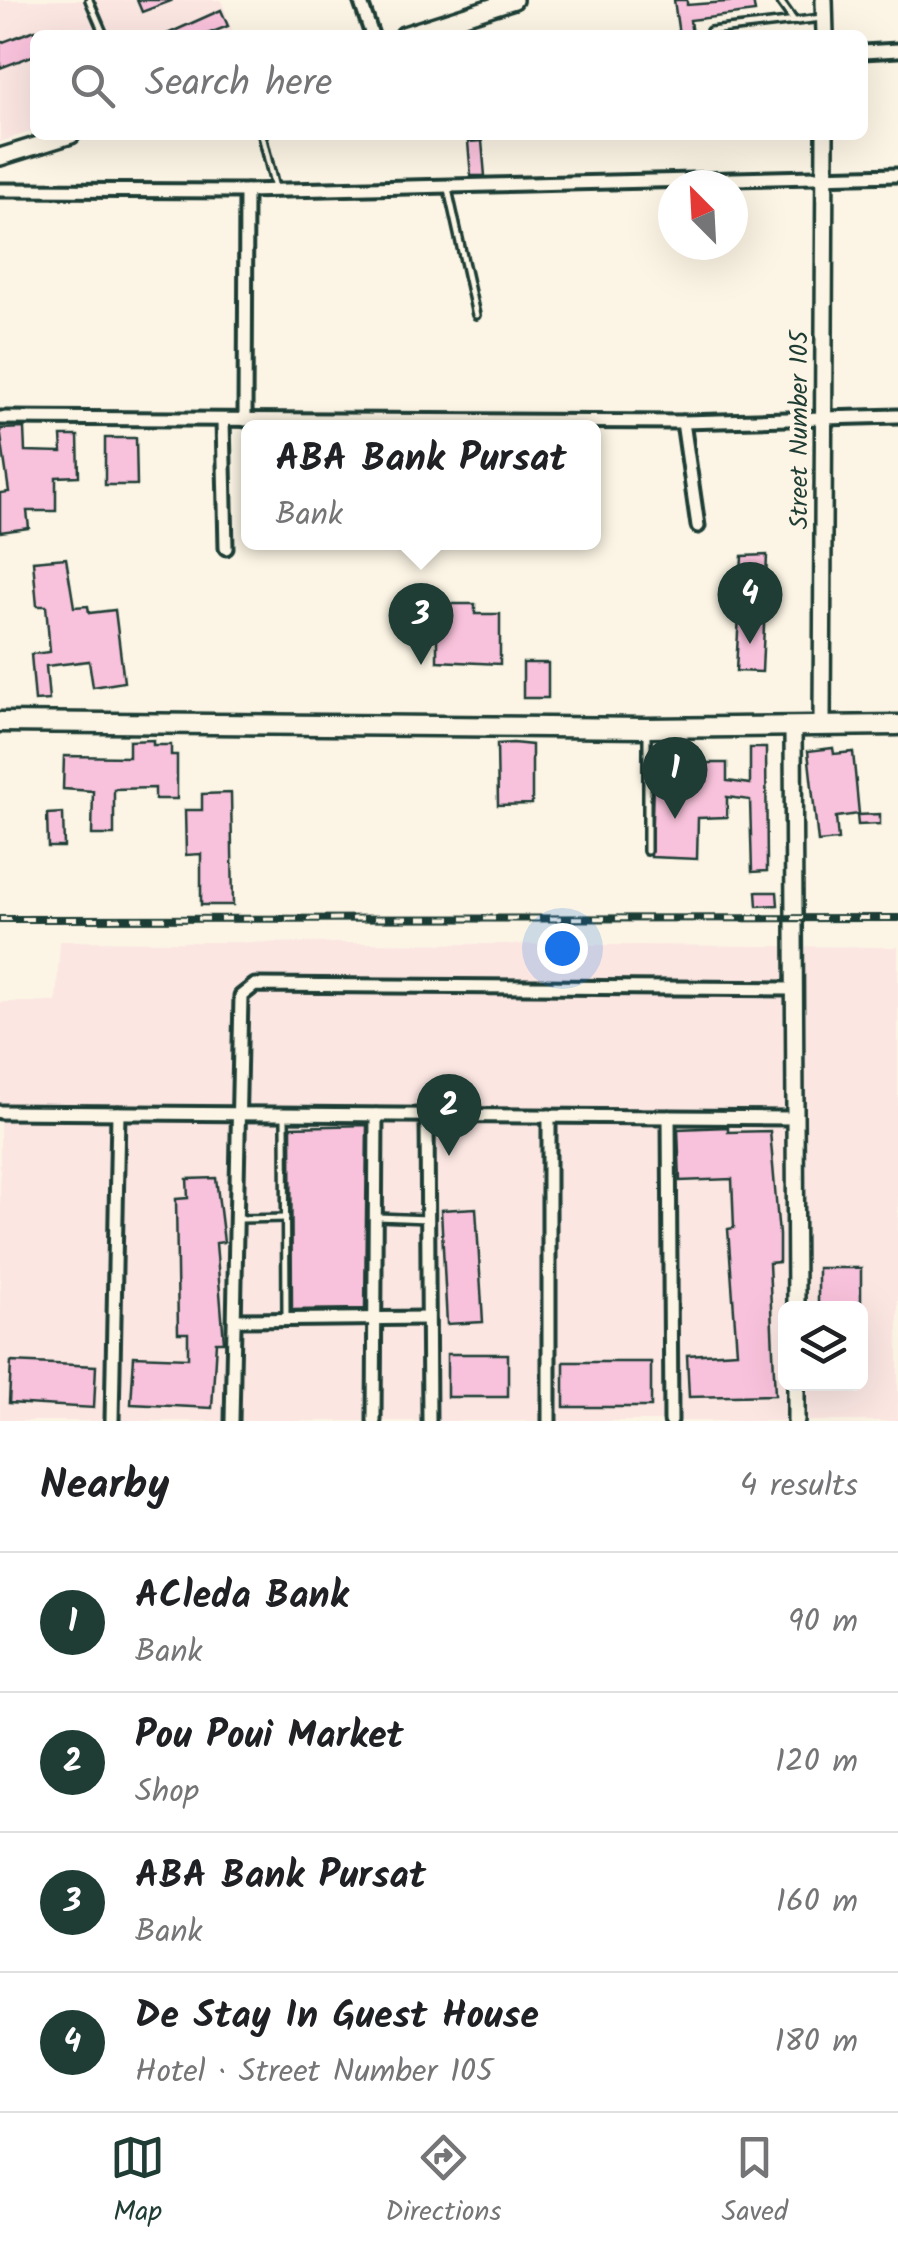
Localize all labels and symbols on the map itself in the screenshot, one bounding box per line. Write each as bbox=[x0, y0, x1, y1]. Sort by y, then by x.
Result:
north arrow bbox=[658, 170, 748, 260]
street label: Street Number 105 bbox=[780, 329, 820, 529]
pin: 4 bbox=[718, 562, 782, 644]
pin: 3 bbox=[388, 582, 454, 665]
pin: 1 bbox=[642, 736, 708, 819]
your location bbox=[537, 923, 588, 974]
pin: 2 bbox=[416, 1074, 482, 1156]

